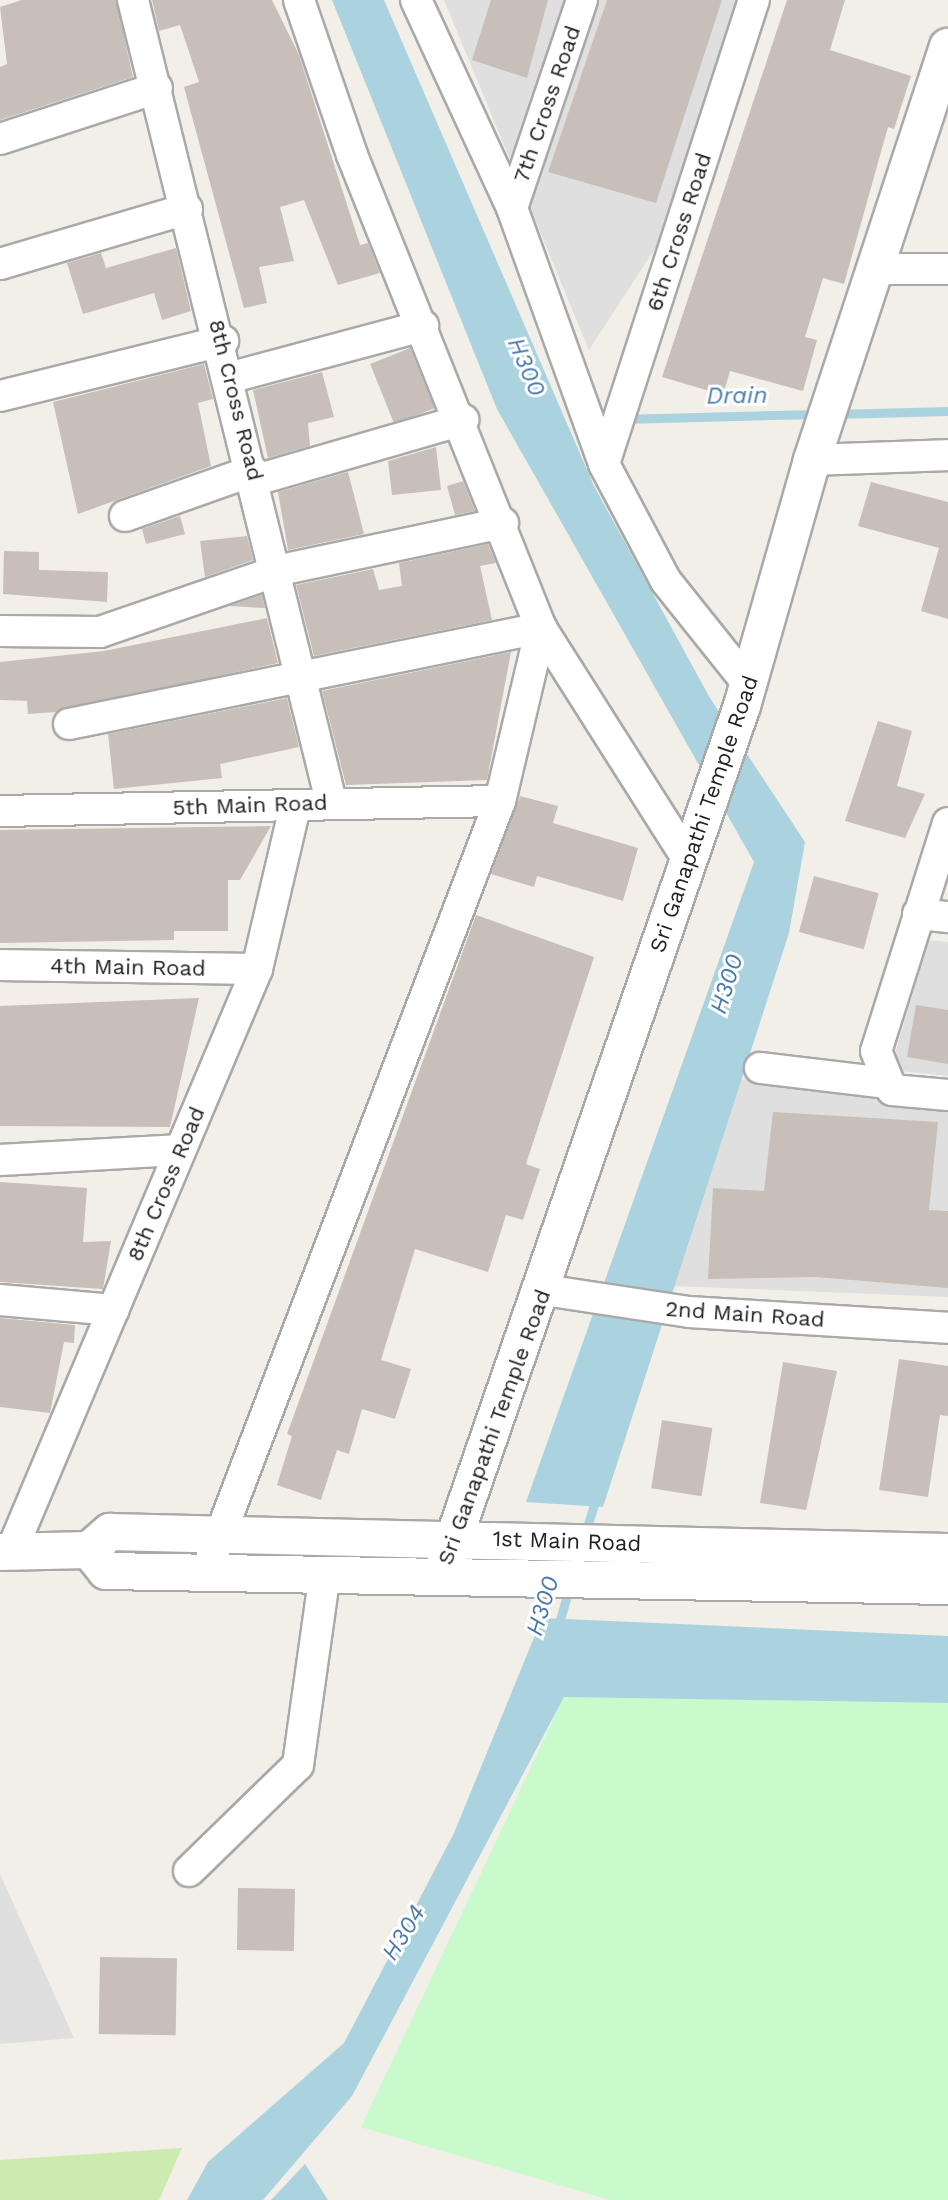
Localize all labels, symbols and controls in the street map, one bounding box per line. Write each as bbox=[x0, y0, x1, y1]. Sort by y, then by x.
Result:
street label: 7th Cross Road bbox=[508, 22, 586, 186]
street label: 6th Cross Road bbox=[641, 149, 717, 315]
street label: 8th Cross Road bbox=[203, 317, 269, 483]
water label: H300 bbox=[501, 333, 551, 401]
water label: Drain bbox=[706, 381, 768, 411]
street label: Sri Ganapathi Temple Road bbox=[644, 672, 764, 956]
street label: 5th Main Road bbox=[172, 789, 328, 821]
water label: H300 bbox=[704, 951, 750, 1017]
street label: 4th Main Road bbox=[50, 952, 206, 982]
street label: 8th Cross Road bbox=[122, 1103, 210, 1265]
street label: Sri Ganapathi Temple Road bbox=[432, 1285, 556, 1569]
street label: 2nd Main Road bbox=[665, 1295, 825, 1333]
street label: 1st Main Road bbox=[492, 1525, 642, 1557]
water label: H300 bbox=[520, 1573, 566, 1639]
water label: H304 bbox=[376, 1900, 432, 1966]

